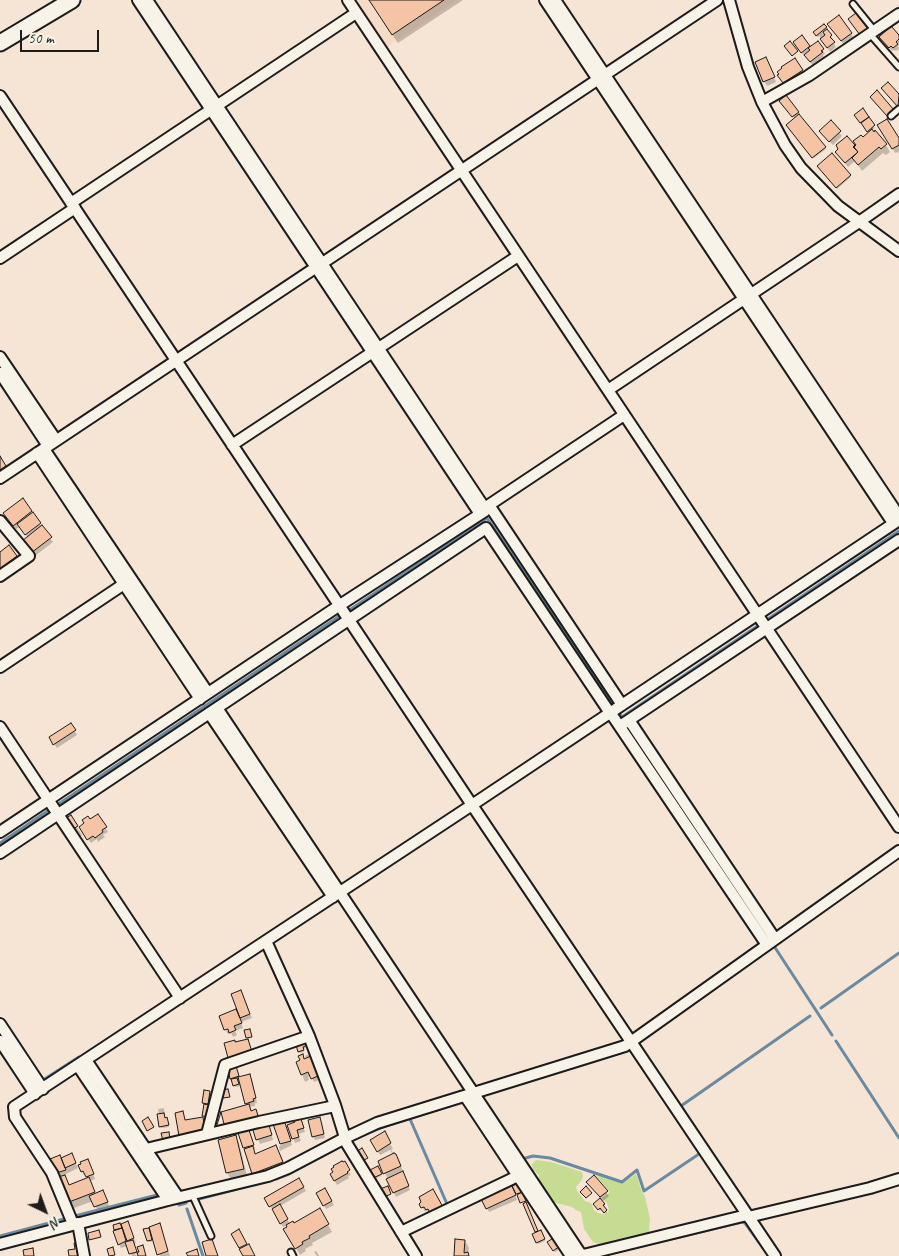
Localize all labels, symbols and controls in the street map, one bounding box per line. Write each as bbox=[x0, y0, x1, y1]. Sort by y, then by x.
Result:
scale bar bbox=[22, 20, 101, 52]
text: 50 m bbox=[28, 29, 54, 48]
north arrow bbox=[20, 1186, 70, 1236]
text: N bbox=[46, 1213, 64, 1232]

